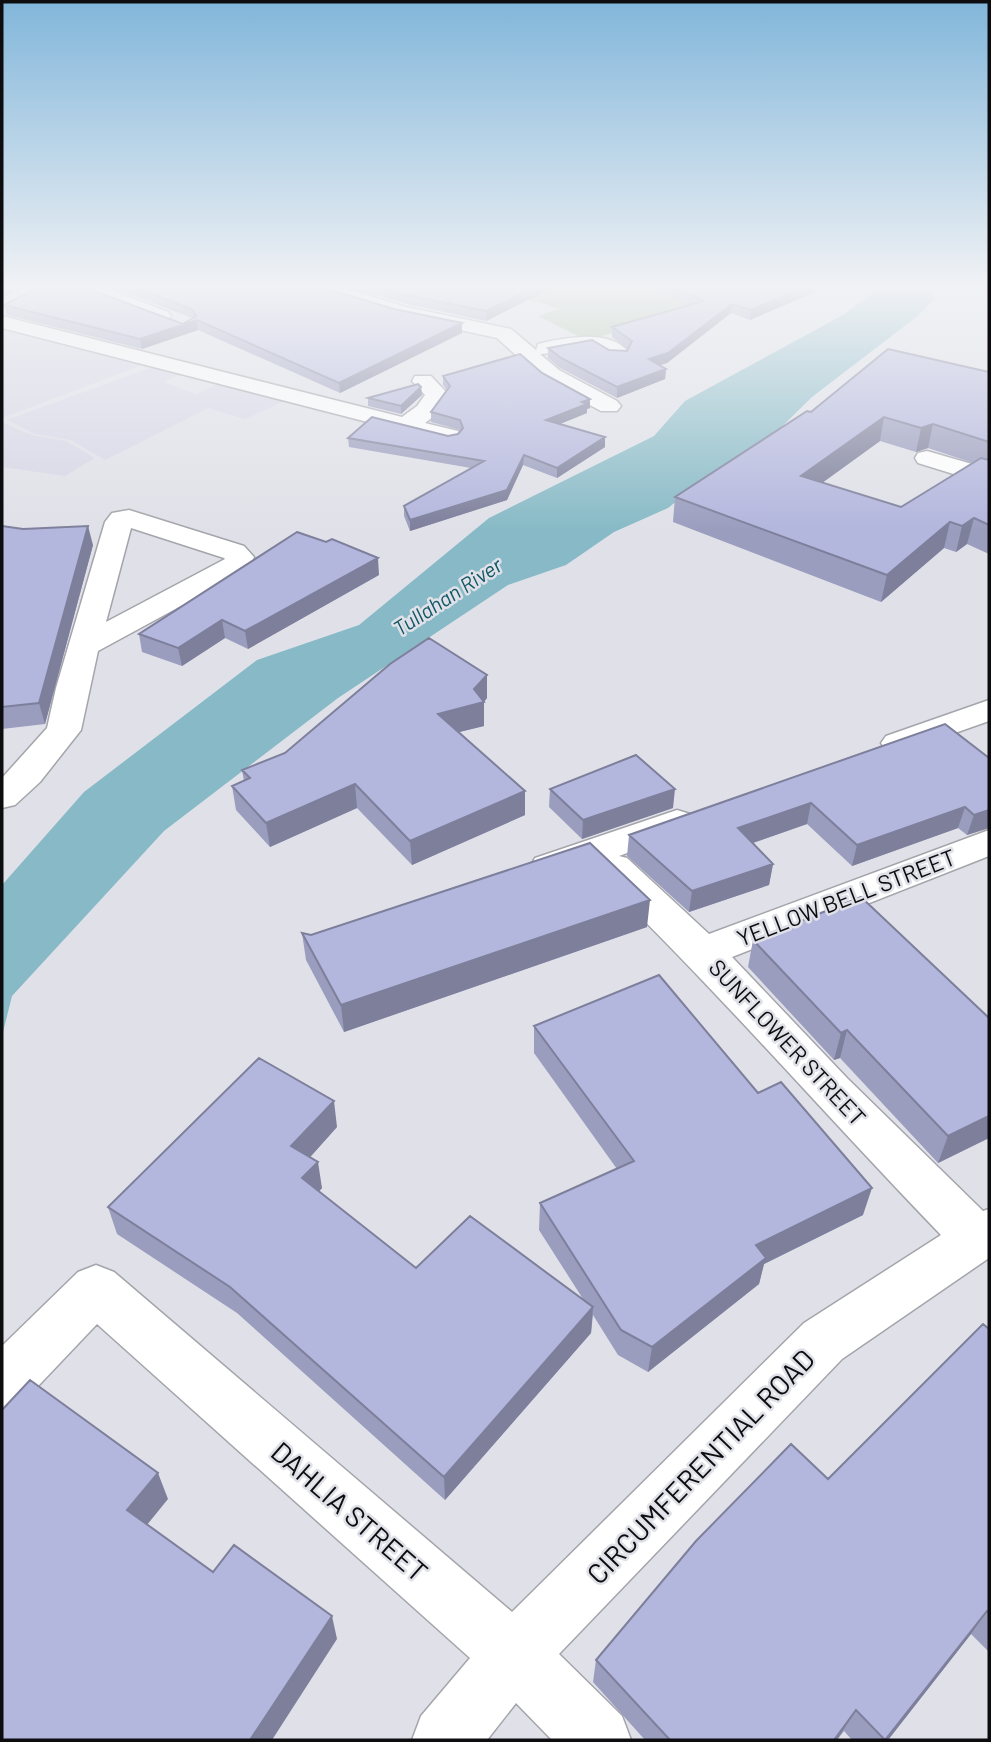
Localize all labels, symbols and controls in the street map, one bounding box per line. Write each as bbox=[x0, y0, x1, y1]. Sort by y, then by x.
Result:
water label: Tullahan River bbox=[388, 551, 507, 640]
street label: YELLOW BELL STREET bbox=[733, 842, 959, 952]
street label: SUNFLOWER STREET bbox=[704, 953, 872, 1131]
street label: CIRCUMFERENTIAL ROAD bbox=[579, 1342, 821, 1590]
street label: DAHLIA STREET bbox=[265, 1434, 435, 1588]

